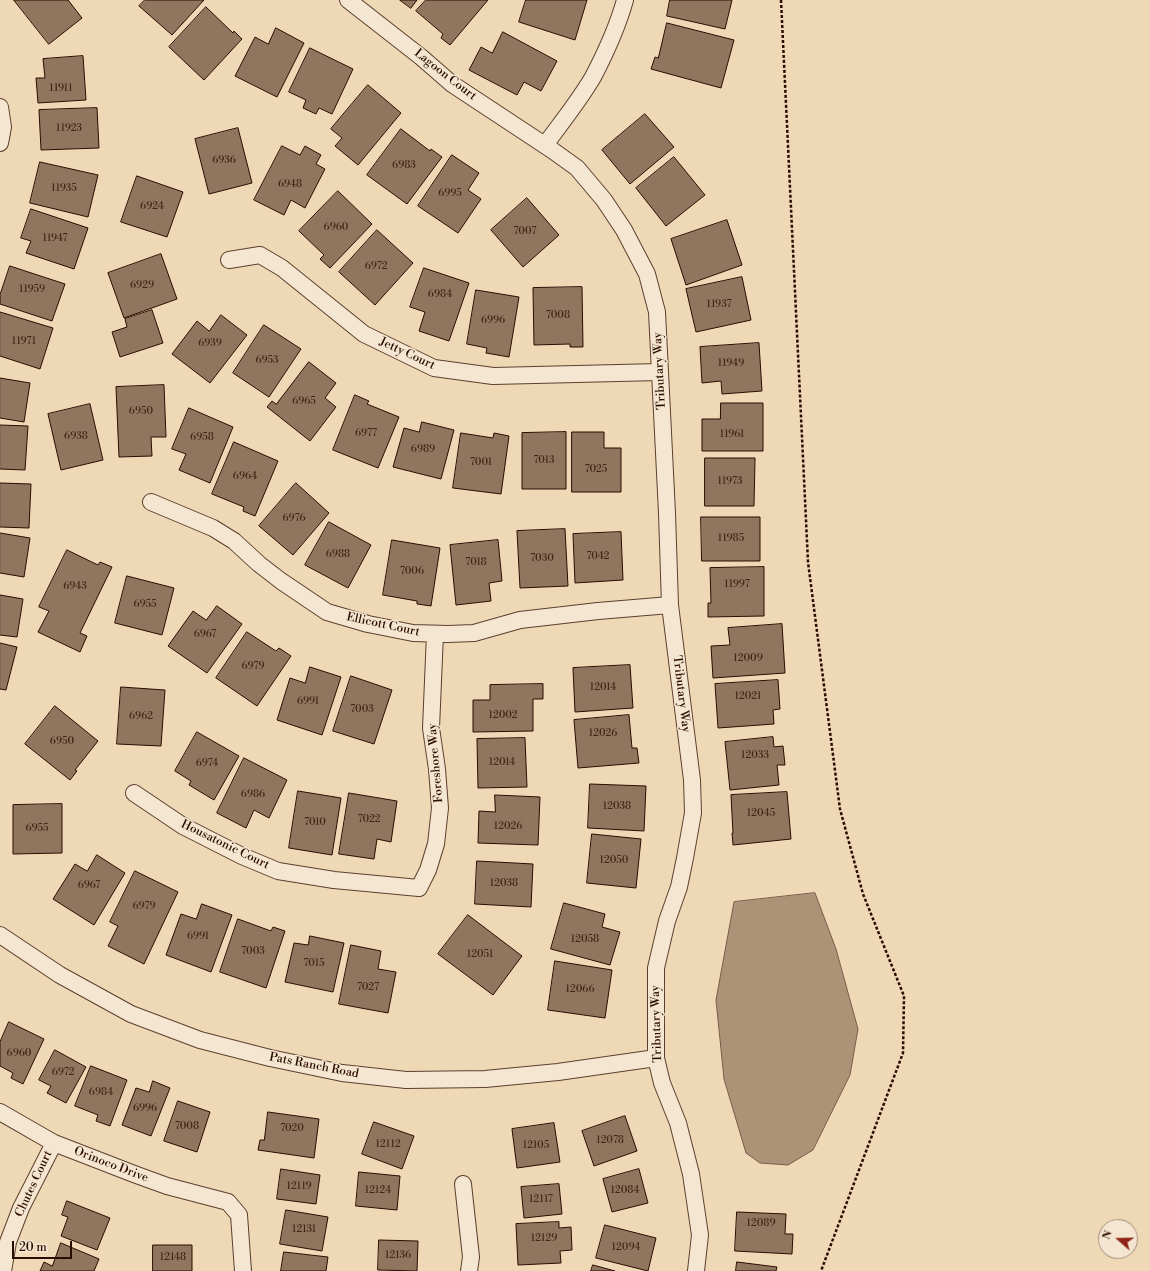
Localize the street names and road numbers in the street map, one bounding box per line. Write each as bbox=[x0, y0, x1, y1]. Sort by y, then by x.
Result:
street label: Lagoon Court bbox=[411, 46, 479, 104]
street label: Tributary Way bbox=[651, 332, 669, 410]
street label: Jetty Court bbox=[377, 335, 437, 373]
street label: Ellicott Court bbox=[345, 610, 421, 640]
street label: Tributary Way bbox=[669, 655, 693, 733]
street label: Foreshore Way bbox=[425, 723, 447, 803]
street label: Housatonic Court bbox=[178, 817, 272, 873]
street label: Tributary Way bbox=[648, 985, 666, 1063]
street label: Pats Ranch Road bbox=[268, 1050, 360, 1082]
street label: Orinoco Drive bbox=[72, 1144, 150, 1186]
street label: Chutes Court bbox=[12, 1148, 56, 1220]

